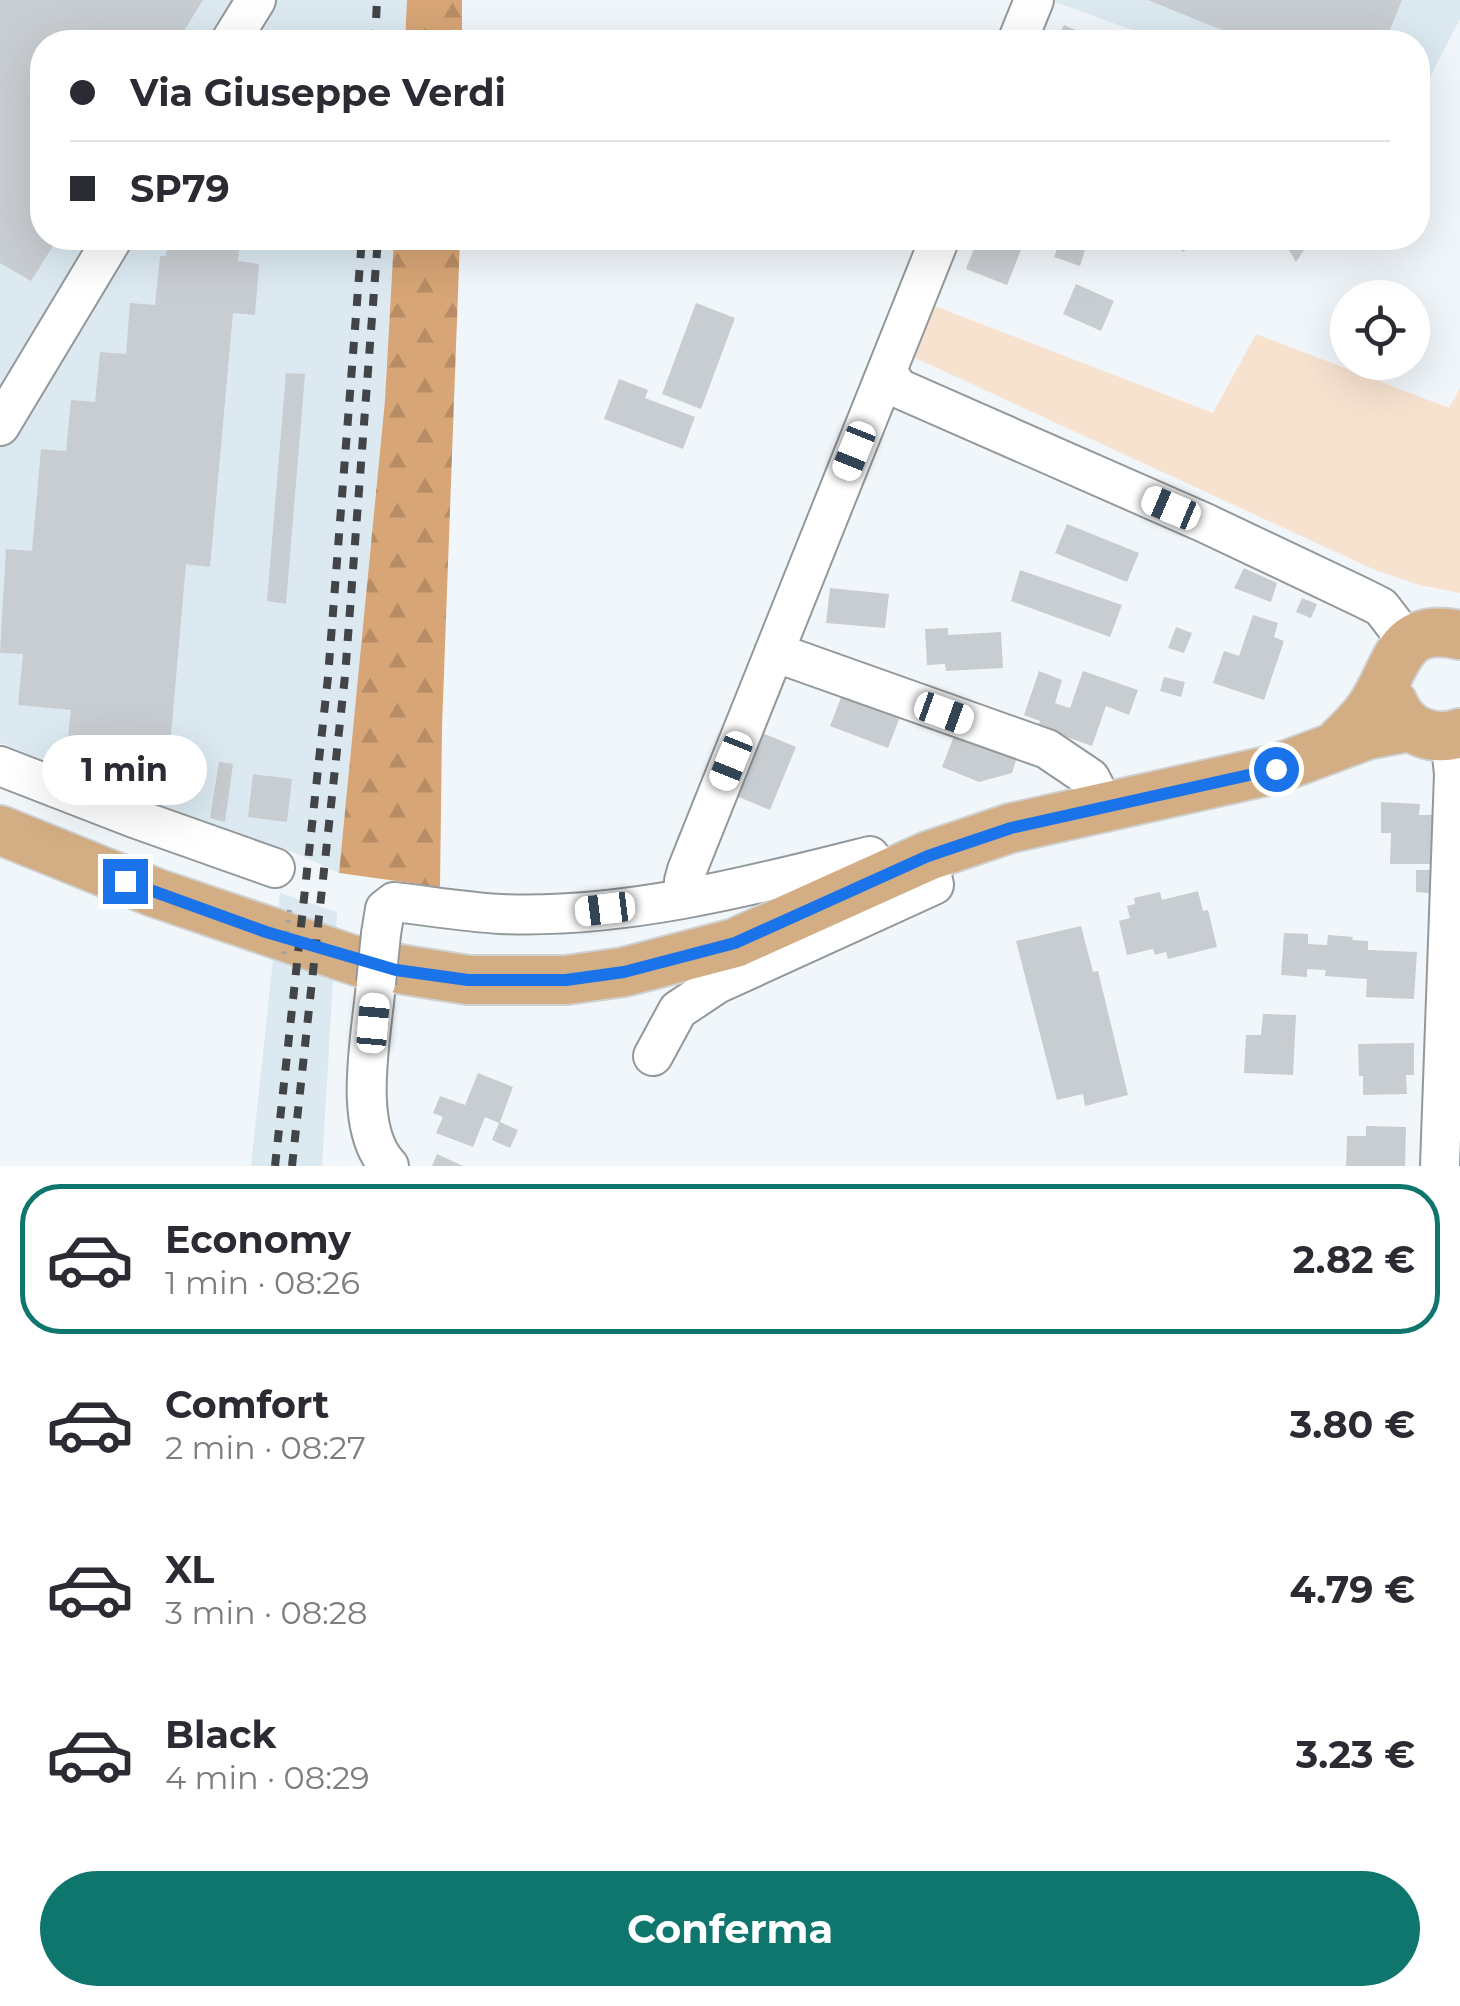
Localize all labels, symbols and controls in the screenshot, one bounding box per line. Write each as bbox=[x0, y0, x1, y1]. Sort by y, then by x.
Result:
text: Via Giuseppe Verdi bbox=[130, 69, 506, 116]
text: SP79 bbox=[130, 165, 230, 212]
map controls bbox=[1330, 280, 1430, 380]
button: locate bbox=[1330, 280, 1430, 380]
car bbox=[829, 418, 879, 484]
car bbox=[1138, 482, 1204, 534]
car bbox=[911, 689, 977, 737]
car bbox=[706, 728, 756, 794]
callout: 1 min bbox=[42, 736, 208, 806]
route start bbox=[1254, 747, 1299, 792]
text: 1 min bbox=[81, 750, 168, 789]
route end bbox=[103, 859, 148, 904]
car bbox=[573, 890, 637, 928]
car bbox=[355, 992, 391, 1054]
icon: car bbox=[45, 1214, 135, 1304]
text: Economy bbox=[165, 1216, 351, 1263]
text: 2.82 € bbox=[1293, 1236, 1415, 1283]
text: 1 min · 08:26 bbox=[165, 1263, 360, 1302]
icon: car bbox=[45, 1379, 135, 1469]
text: Comfort bbox=[165, 1381, 329, 1428]
text: 3.80 € bbox=[1290, 1401, 1415, 1448]
text: 2 min · 08:27 bbox=[165, 1428, 366, 1467]
icon: car bbox=[45, 1544, 135, 1634]
text: XL bbox=[165, 1546, 214, 1593]
text: 4.79 € bbox=[1289, 1566, 1415, 1613]
text: 3 min · 08:28 bbox=[165, 1593, 367, 1632]
icon: car bbox=[45, 1709, 135, 1799]
text: Black bbox=[165, 1711, 276, 1758]
text: 3.23 € bbox=[1296, 1731, 1415, 1778]
text: 4 min · 08:29 bbox=[165, 1758, 370, 1797]
button: Conferma bbox=[40, 1871, 1420, 1986]

